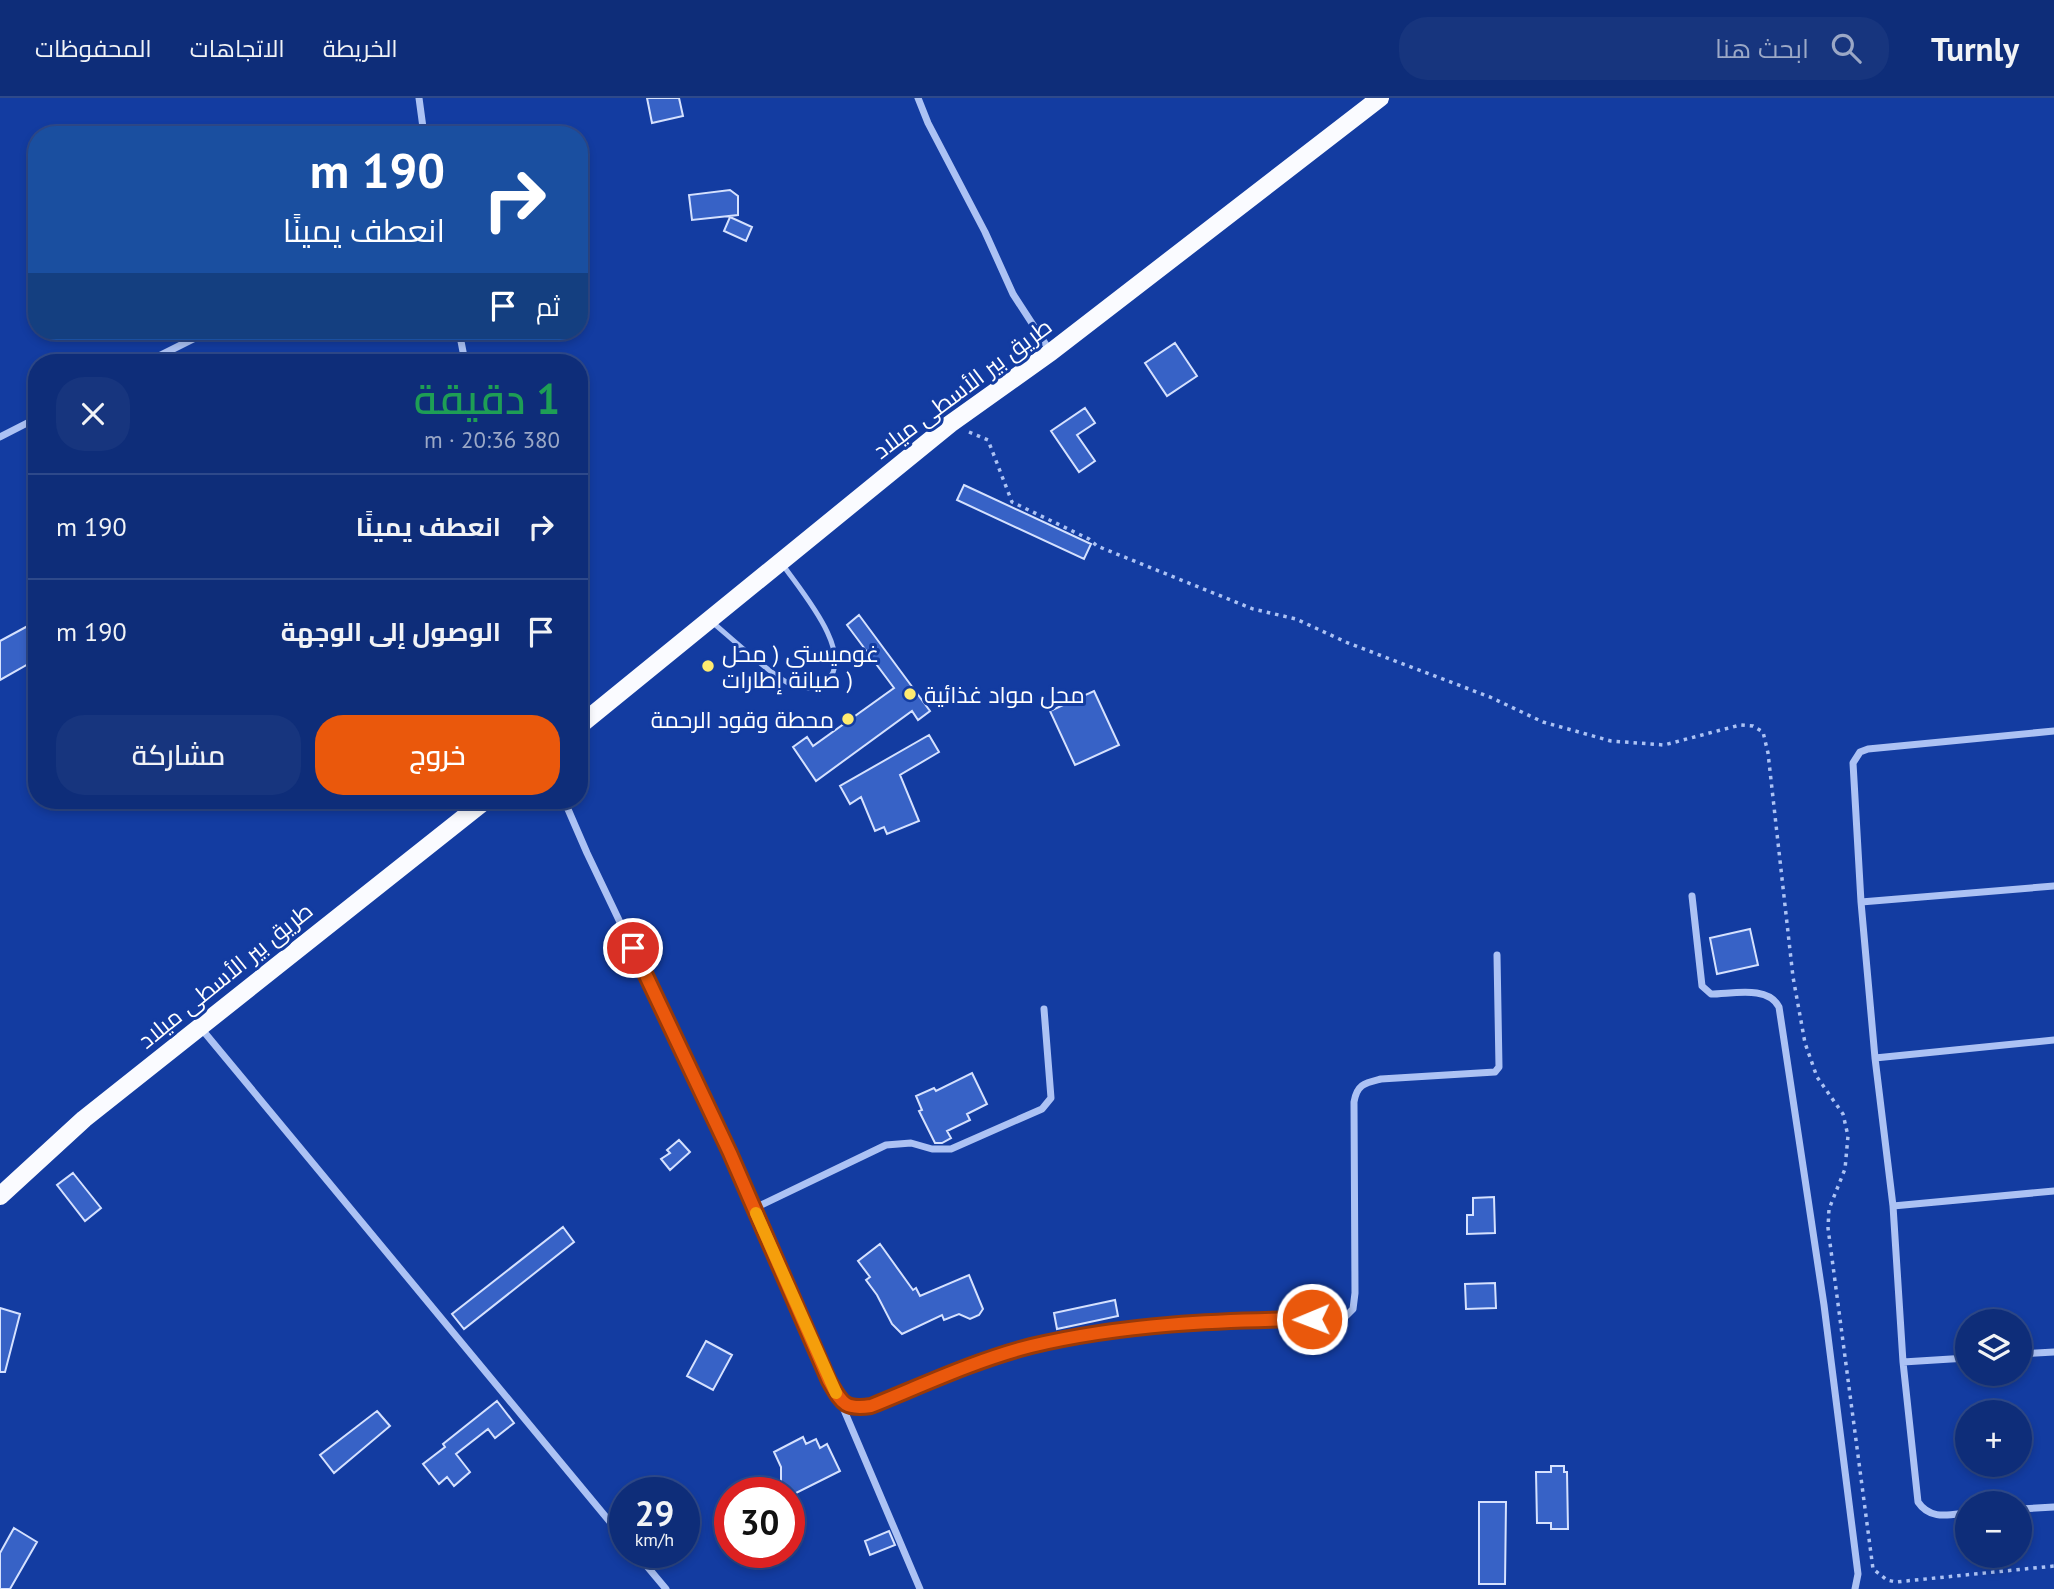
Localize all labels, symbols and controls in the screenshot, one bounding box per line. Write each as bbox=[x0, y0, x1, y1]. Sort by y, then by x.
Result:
search box bbox=[1399, 17, 1889, 80]
text: Turnly bbox=[1931, 27, 2019, 70]
icon: search bbox=[1827, 29, 1865, 67]
text: ابحث هنا bbox=[1715, 32, 1809, 65]
text: المحفوظات bbox=[35, 33, 152, 64]
text: الاتجاهات bbox=[190, 33, 285, 64]
text: الخريطة bbox=[323, 33, 398, 64]
text: 190 m bbox=[310, 138, 445, 202]
icon: right bbox=[469, 154, 560, 245]
text: انعطف يمينًا bbox=[283, 209, 445, 251]
icon: arrive bbox=[484, 287, 522, 325]
text: ثم bbox=[536, 290, 560, 323]
street label: طريق بير الأسطى ميلاد bbox=[867, 311, 1057, 465]
text: 1 دقيقة bbox=[414, 371, 560, 426]
button: close bbox=[56, 377, 130, 451]
text: 380 m · 20:36 bbox=[424, 425, 560, 454]
icon: right bbox=[522, 508, 560, 546]
text: 190 m bbox=[56, 510, 127, 543]
text: انعطف يمينًا bbox=[356, 510, 501, 543]
icon: arrive bbox=[522, 613, 560, 651]
text: 190 m bbox=[56, 615, 127, 648]
text: الوصول إلى الوجهة bbox=[281, 615, 501, 648]
place label: غوميستي ( محل صيانة إطارات ) bbox=[722, 639, 879, 695]
marker: غوميستي ( محل صيانة إطارات ) bbox=[700, 658, 716, 674]
place label: محل مواد غذائية bbox=[924, 680, 1085, 709]
marker: محل مواد غذائية bbox=[902, 686, 918, 702]
place label: محطة وقود الرحمة bbox=[651, 705, 834, 734]
marker: محطة وقود الرحمة bbox=[840, 711, 856, 727]
button: مشاركة bbox=[56, 715, 301, 795]
button: خروج bbox=[315, 715, 560, 795]
street label: طريق بير الأسطى ميلاد bbox=[132, 896, 318, 1054]
pin bbox=[603, 918, 663, 978]
icon: arrive bbox=[614, 929, 652, 967]
position arrow bbox=[1275, 1282, 1349, 1356]
map controls bbox=[1955, 1309, 2032, 1568]
button: layers bbox=[1955, 1309, 2032, 1386]
button: + bbox=[1955, 1400, 2032, 1477]
speed limit sign: 30 bbox=[714, 1477, 805, 1568]
text: 29 bbox=[635, 1490, 674, 1536]
button: − bbox=[1955, 1491, 2032, 1568]
text: km/h bbox=[635, 1528, 674, 1551]

